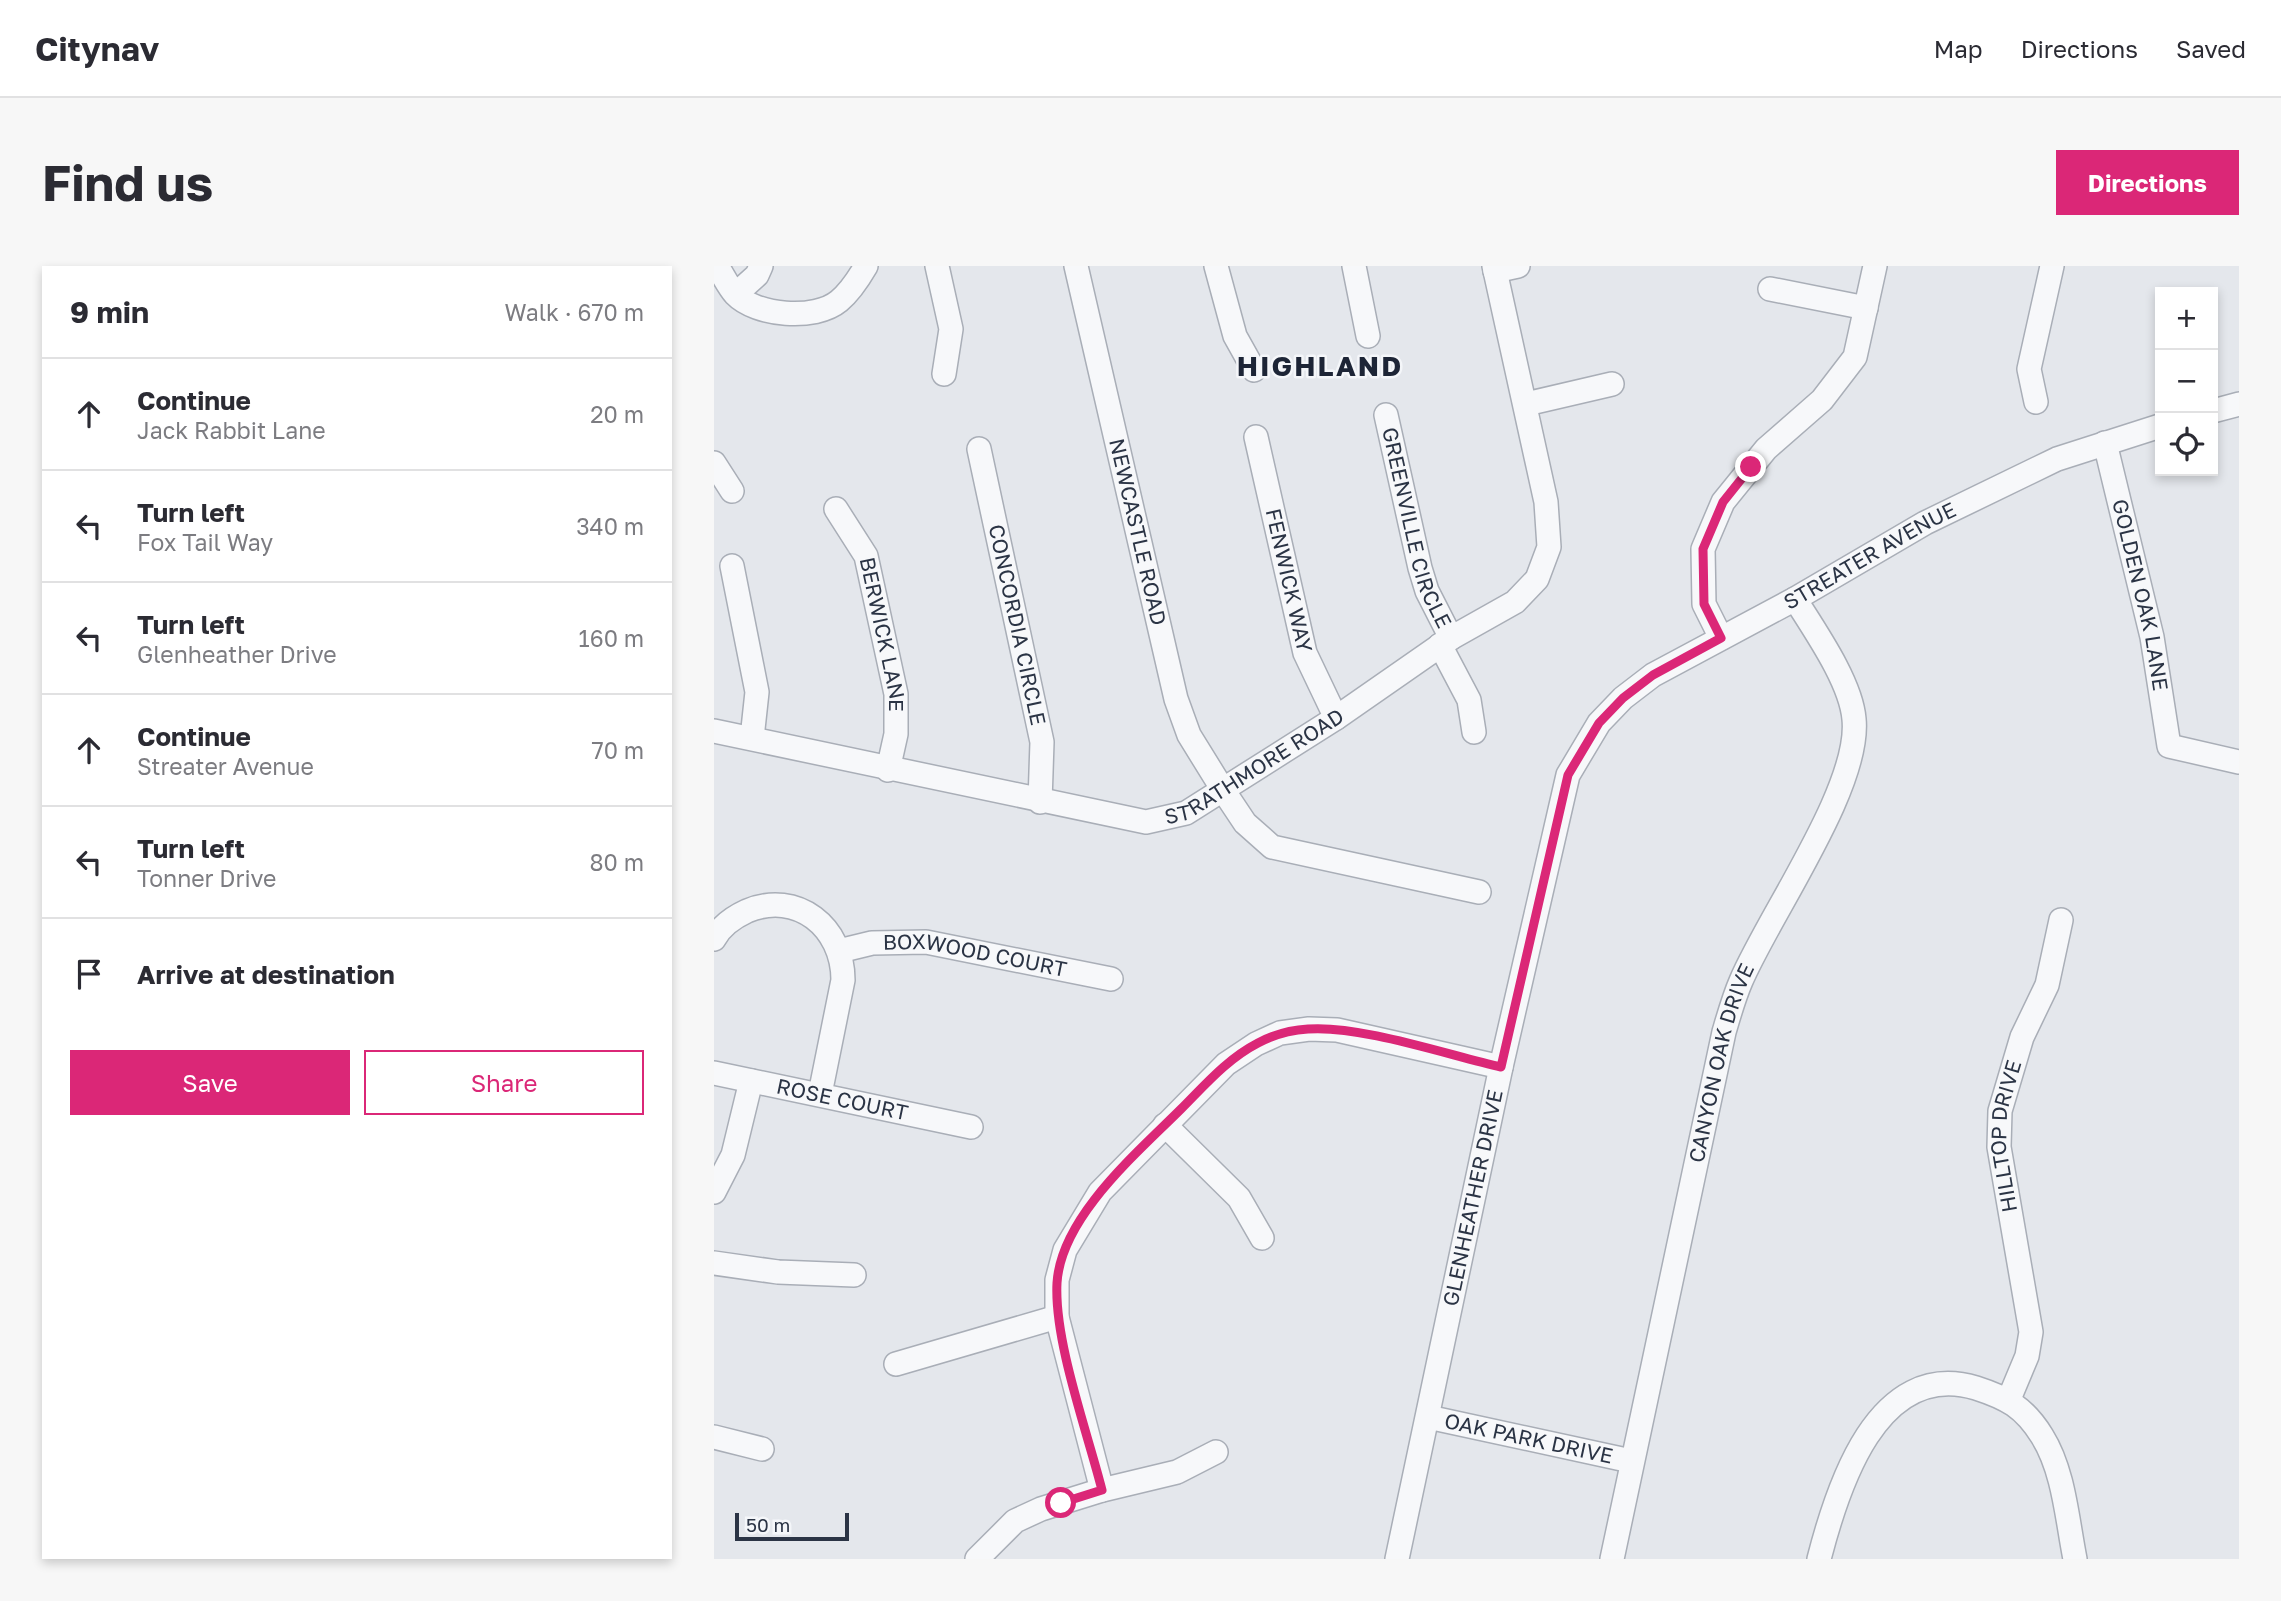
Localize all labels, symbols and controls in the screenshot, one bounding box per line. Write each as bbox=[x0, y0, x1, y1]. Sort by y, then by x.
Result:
text: Citynav bbox=[35, 29, 159, 68]
text: Map bbox=[1934, 34, 1983, 63]
text: Directions bbox=[2021, 34, 2138, 63]
text: Saved bbox=[2176, 34, 2246, 63]
button: Directions bbox=[2056, 150, 2239, 215]
text: Find us bbox=[42, 153, 213, 212]
map controls bbox=[2155, 287, 2218, 476]
button: + bbox=[2155, 287, 2218, 350]
text: 9 min bbox=[70, 294, 149, 330]
text: Walk · 670 m bbox=[505, 298, 644, 326]
district label: HIGHLAND bbox=[1237, 349, 1403, 382]
button: − bbox=[2155, 350, 2218, 413]
text: Continue bbox=[137, 385, 251, 416]
icon: ahead bbox=[70, 395, 108, 433]
text: 20 m bbox=[590, 400, 644, 428]
button: locate bbox=[2155, 413, 2218, 476]
text: Jack Rabbit Lane bbox=[137, 416, 326, 444]
street label: GREENVILLE CIRCLE bbox=[1377, 425, 1458, 632]
street label: NEWCASTLE ROAD bbox=[1104, 436, 1173, 628]
route end bbox=[1735, 451, 1766, 482]
street label: STREATER AVENUE bbox=[1779, 496, 1960, 615]
street label: GOLDEN OAK LANE bbox=[2107, 496, 2174, 692]
text: Turn left bbox=[137, 497, 245, 528]
street label: FENWICK WAY bbox=[1261, 506, 1318, 655]
icon: left bbox=[70, 507, 108, 545]
text: 340 m bbox=[576, 512, 644, 540]
street label: CONCORDIA CIRCLE bbox=[984, 522, 1052, 728]
text: Fox Tail Way bbox=[137, 528, 273, 556]
street label: BERWICK LANE bbox=[855, 555, 911, 712]
text: Turn left bbox=[137, 609, 245, 640]
icon: left bbox=[70, 619, 108, 657]
text: 160 m bbox=[579, 624, 644, 652]
text: Glenheather Drive bbox=[137, 640, 336, 668]
street label: STRATHMORE ROAD bbox=[1162, 702, 1348, 829]
text: Continue bbox=[137, 721, 251, 752]
icon: ahead bbox=[70, 731, 108, 769]
text: 70 m bbox=[591, 736, 644, 764]
text: Streater Avenue bbox=[137, 752, 314, 780]
text: Turn left bbox=[137, 833, 245, 864]
icon: left bbox=[70, 843, 108, 881]
text: 80 m bbox=[590, 848, 644, 876]
text: Tonner Drive bbox=[137, 864, 276, 892]
street label: BOXWOOD COURT bbox=[883, 928, 1069, 982]
icon: arrive bbox=[70, 955, 108, 993]
text: Arrive at destination bbox=[137, 959, 395, 990]
street label: CANYON OAK DRIVE bbox=[1683, 959, 1759, 1165]
button: Save bbox=[70, 1050, 350, 1115]
button: Share bbox=[364, 1050, 644, 1115]
street label: HILLTOP DRIVE bbox=[1984, 1057, 2026, 1214]
street label: ROSE COURT bbox=[774, 1072, 910, 1125]
street label: GLENHEATHER DRIVE bbox=[1437, 1087, 1508, 1308]
street label: OAK PARK DRIVE bbox=[1442, 1407, 1615, 1469]
route start bbox=[1045, 1487, 1076, 1518]
scale bar bbox=[735, 1510, 849, 1542]
text: 50 m bbox=[746, 1513, 790, 1536]

